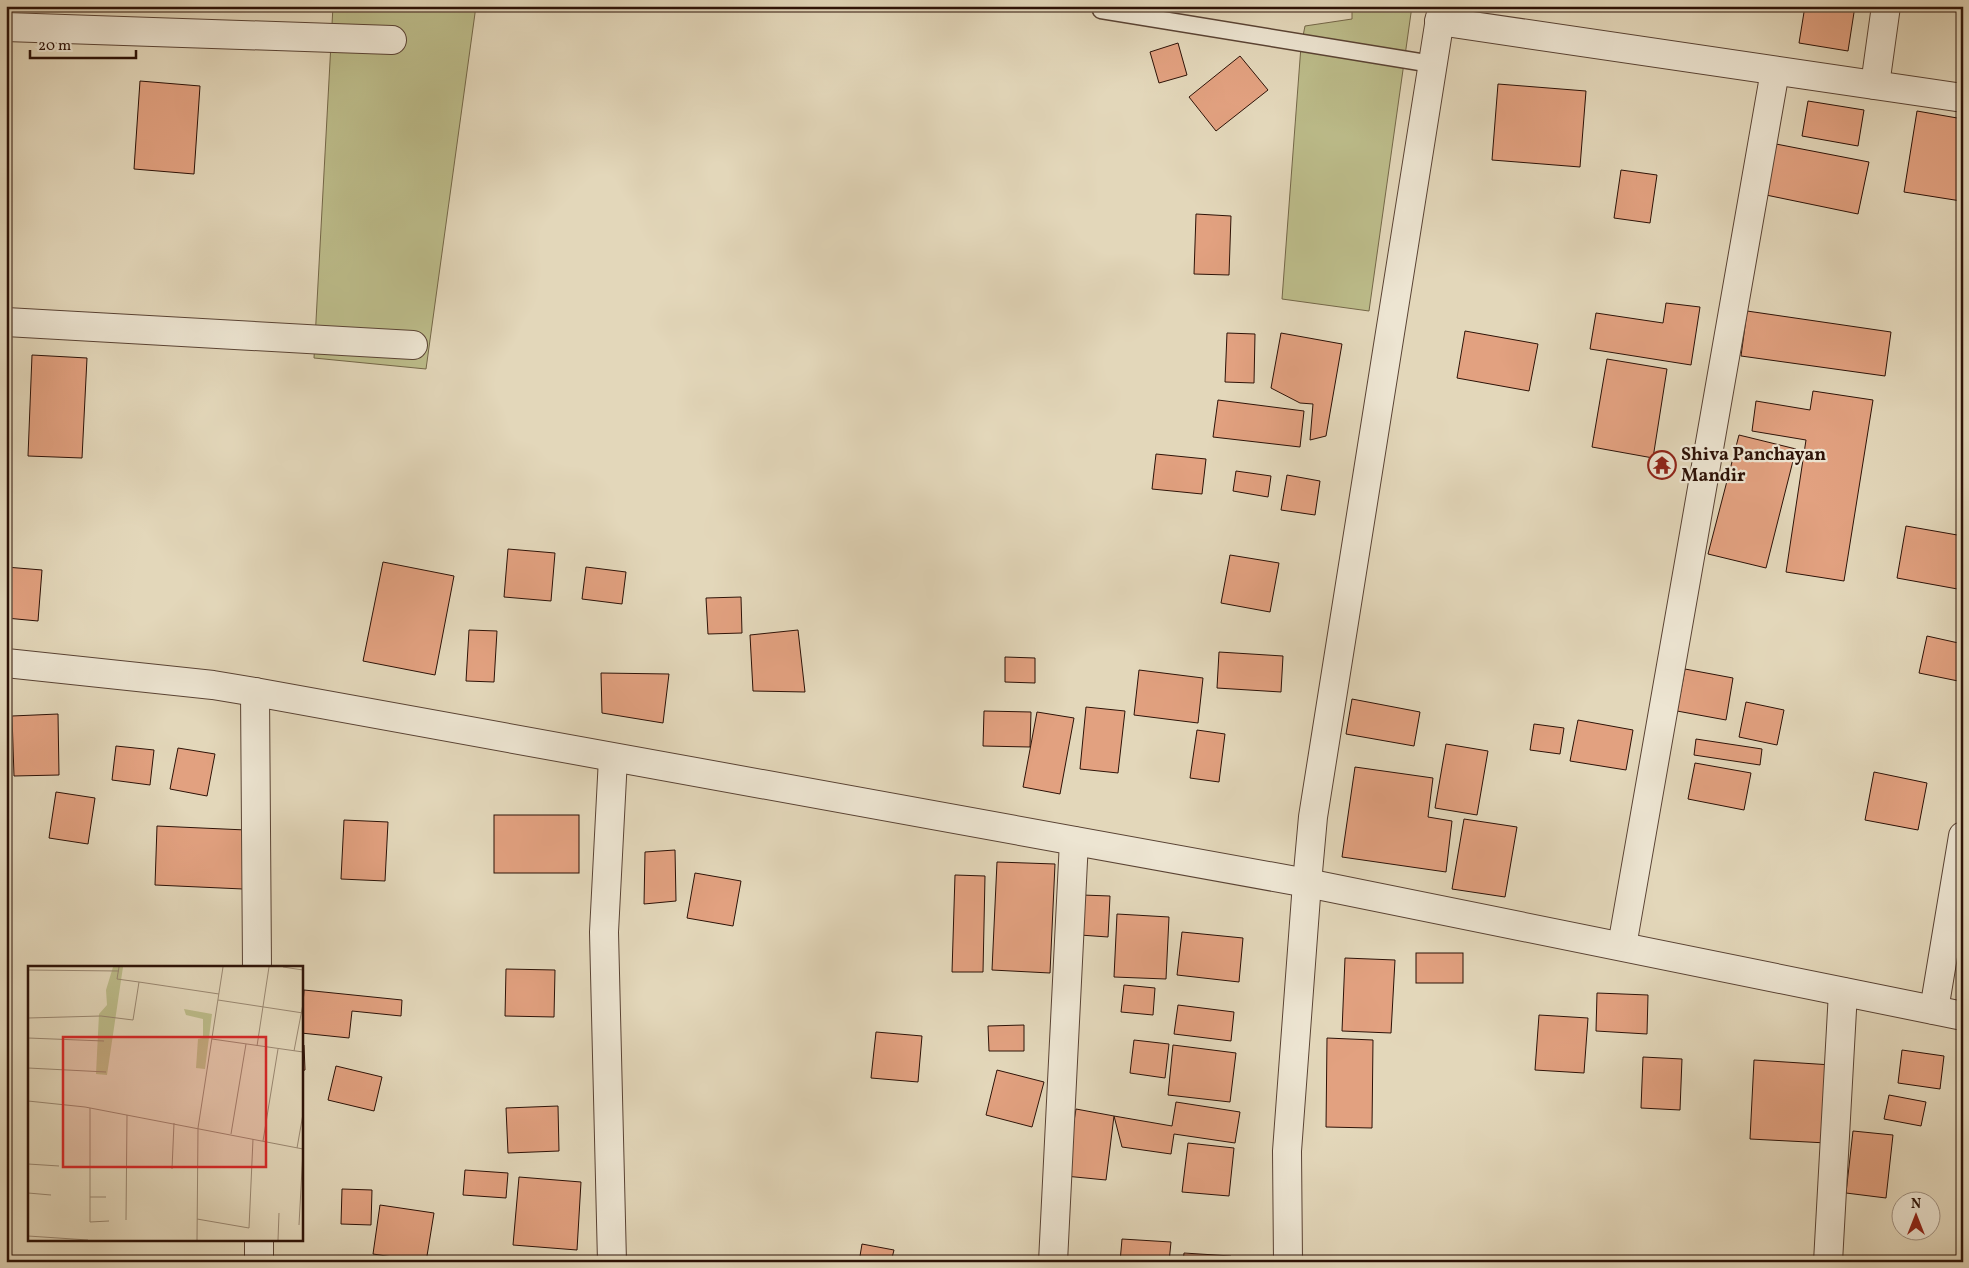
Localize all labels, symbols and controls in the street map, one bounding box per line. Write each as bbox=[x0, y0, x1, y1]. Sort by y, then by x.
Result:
scale bar bbox=[30, 28, 136, 60]
text: 20 m bbox=[38, 36, 71, 57]
place label: Shiva Panchayan Mandir bbox=[1681, 443, 1826, 489]
temple icon: Shiva Panchayan Mandir bbox=[1647, 450, 1677, 480]
inset map bbox=[28, 966, 302, 1240]
north arrow bbox=[1892, 1190, 1942, 1240]
text: N bbox=[1911, 1195, 1921, 1214]

